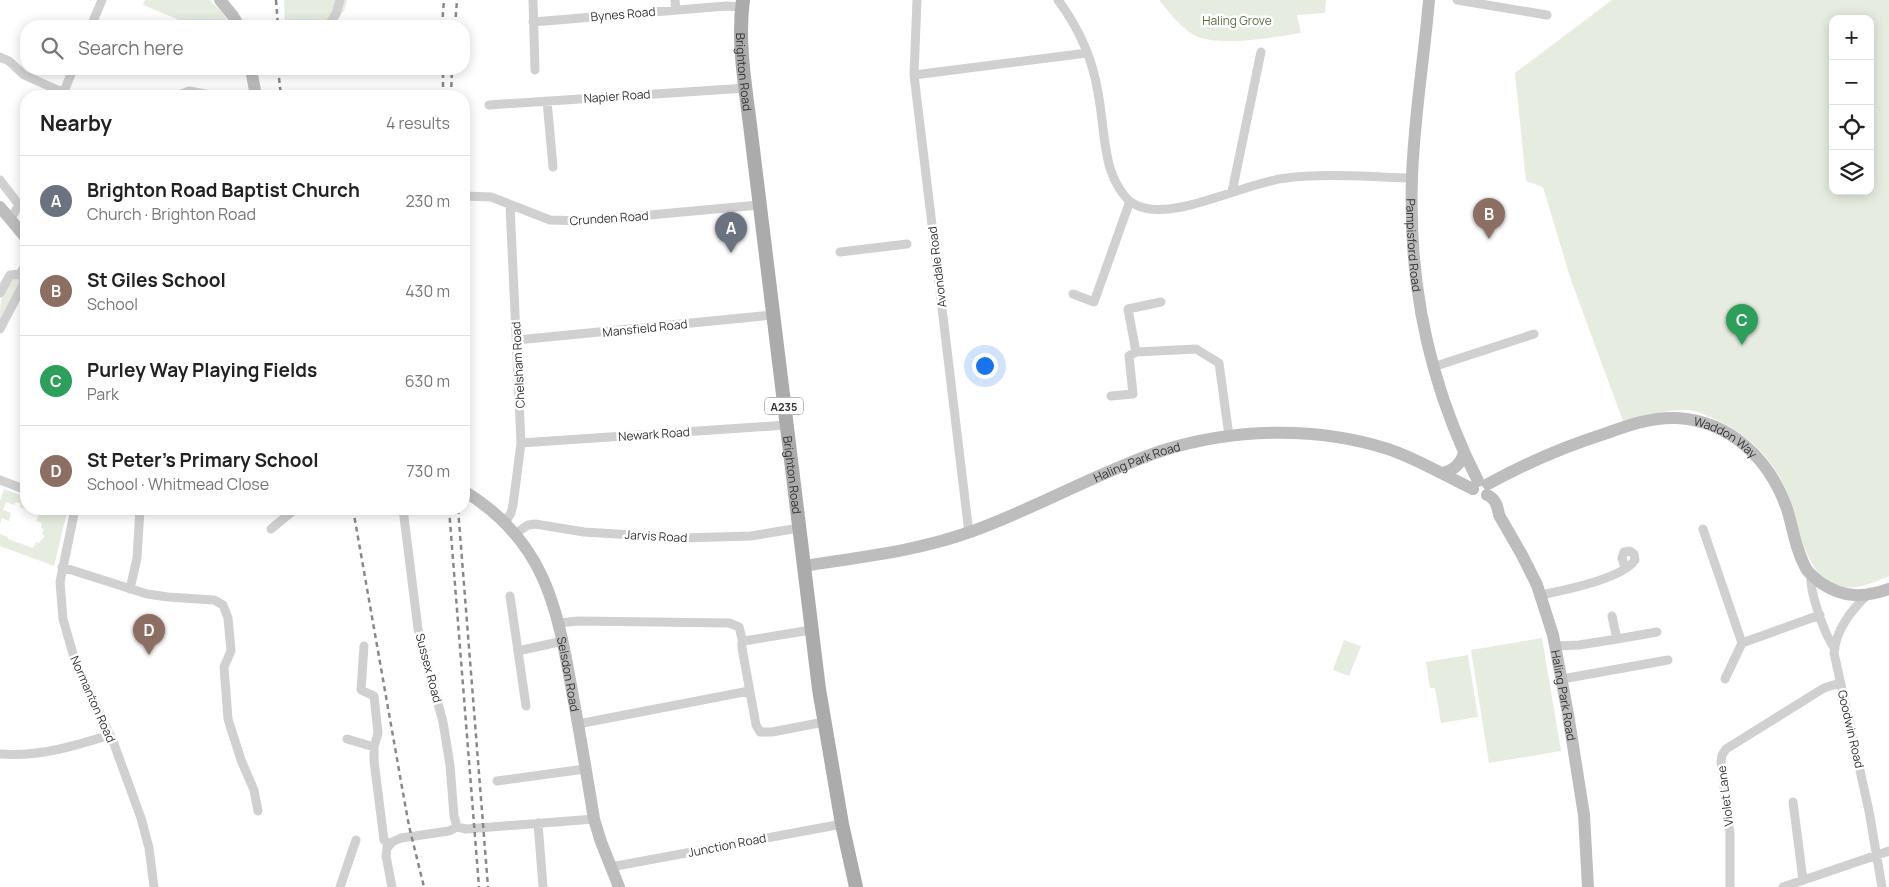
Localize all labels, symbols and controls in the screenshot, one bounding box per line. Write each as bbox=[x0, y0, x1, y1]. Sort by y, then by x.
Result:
street label: Bynes Road bbox=[590, 3, 656, 25]
park label: Haling Grove bbox=[1202, 12, 1272, 29]
map controls bbox=[1829, 15, 1874, 195]
button: + bbox=[1829, 15, 1874, 60]
search box bbox=[20, 20, 470, 75]
street label: Brighton Road bbox=[732, 33, 757, 112]
icon: search bbox=[38, 34, 66, 62]
text: Search here bbox=[78, 35, 184, 61]
button: − bbox=[1829, 60, 1874, 105]
street label: Napier Road bbox=[583, 85, 651, 107]
button: locate bbox=[1829, 105, 1874, 150]
text: Nearby bbox=[40, 109, 112, 137]
text: 4 results bbox=[386, 112, 450, 134]
button: layers bbox=[1829, 150, 1874, 195]
text: Brighton Road Baptist Church bbox=[87, 177, 360, 203]
text: A bbox=[51, 190, 61, 212]
text: 230 m bbox=[406, 190, 450, 212]
pin: B bbox=[1473, 198, 1505, 239]
street label: Pampisford Road bbox=[1403, 199, 1426, 293]
text: Church · Brighton Road bbox=[87, 203, 256, 225]
street label: Crunden Road bbox=[569, 207, 649, 229]
pin: A bbox=[715, 212, 747, 253]
street label: Avondale Road bbox=[924, 225, 950, 309]
text: St Giles School bbox=[87, 267, 226, 293]
text: B bbox=[51, 280, 61, 302]
text: 430 m bbox=[405, 280, 450, 302]
text: School bbox=[87, 293, 138, 315]
pin: C bbox=[1726, 304, 1758, 345]
street label: Mansfield Road bbox=[602, 315, 688, 341]
street label: Chelsham Road bbox=[507, 321, 529, 409]
your location bbox=[972, 353, 998, 379]
text: Purley Way Playing Fields bbox=[87, 357, 317, 383]
text: C bbox=[50, 370, 62, 392]
text: 630 m bbox=[405, 370, 450, 392]
text: Park bbox=[87, 383, 119, 405]
road number: A235 bbox=[765, 398, 803, 414]
street label: Waddon Way bbox=[1692, 412, 1762, 462]
street label: Newark Road bbox=[618, 423, 690, 445]
street label: Brighton Road bbox=[780, 435, 806, 515]
street label: Haling Park Road bbox=[1091, 437, 1182, 486]
text: St Peter's Primary School bbox=[87, 447, 319, 473]
text: D bbox=[50, 460, 62, 482]
text: 730 m bbox=[407, 460, 450, 482]
text: School · Whitmead Close bbox=[87, 473, 269, 495]
street label: Jarvis Road bbox=[624, 526, 688, 546]
pin: D bbox=[133, 614, 165, 655]
street label: Sussex Road bbox=[412, 631, 446, 705]
street label: Selsdon Road bbox=[553, 635, 584, 713]
street label: Haling Park Road bbox=[1548, 649, 1581, 742]
street label: Normanton Road bbox=[66, 653, 120, 745]
street label: Goodwin Road bbox=[1834, 688, 1868, 770]
street label: Violet Lane bbox=[1713, 765, 1737, 827]
street label: Junction Road bbox=[687, 829, 767, 861]

